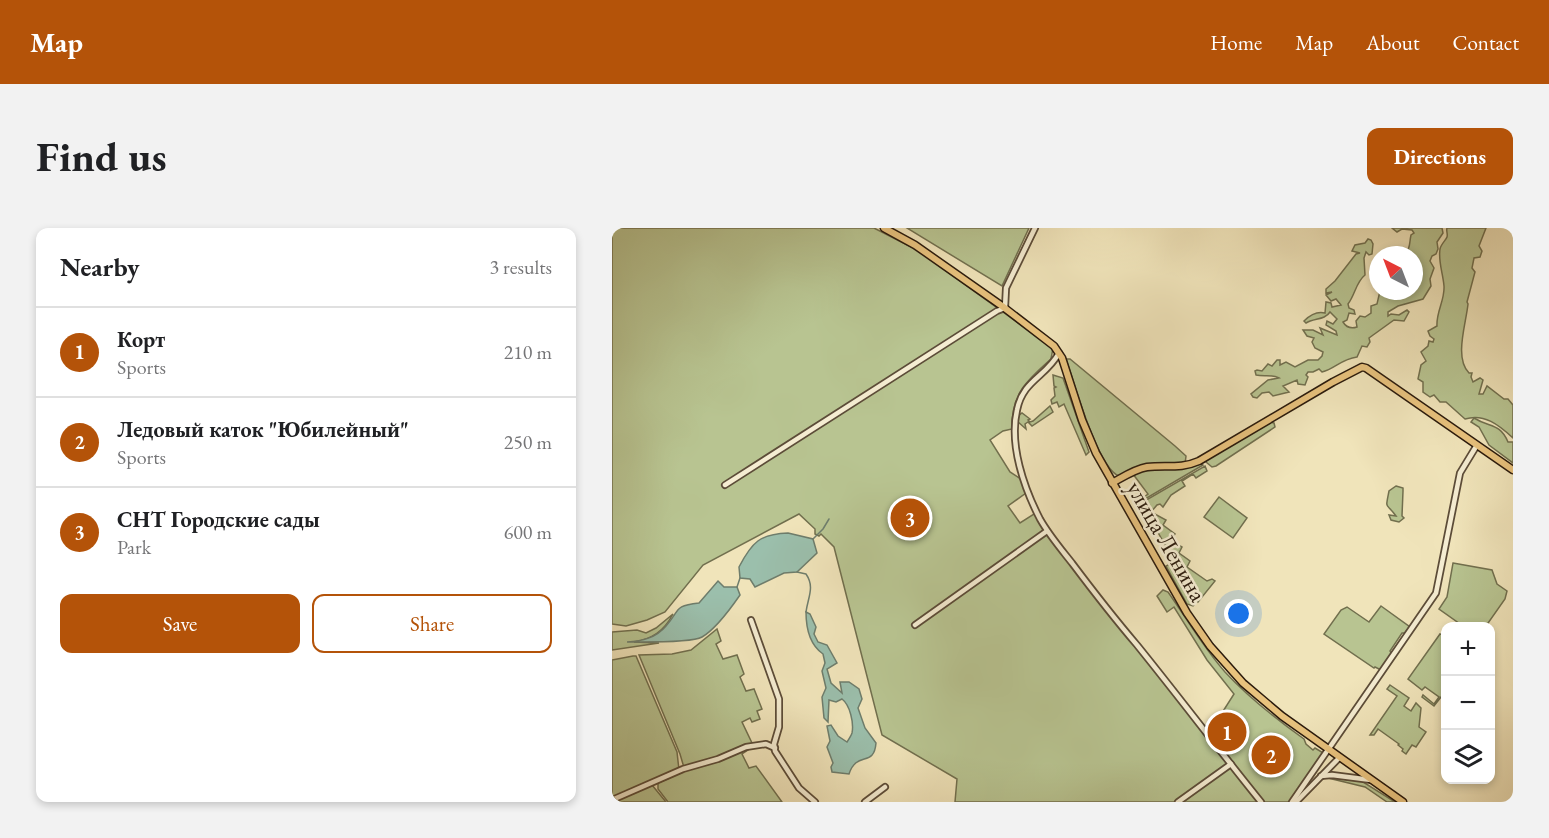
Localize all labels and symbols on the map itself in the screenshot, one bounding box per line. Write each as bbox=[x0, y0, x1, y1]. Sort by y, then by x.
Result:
north arrow bbox=[1369, 246, 1423, 300]
street label: улица Ленина bbox=[1120, 475, 1214, 607]
pin: 3 bbox=[890, 496, 930, 540]
your location bbox=[1224, 599, 1253, 628]
pin: 1 bbox=[1208, 710, 1246, 754]
pin: 2 bbox=[1252, 732, 1290, 778]

